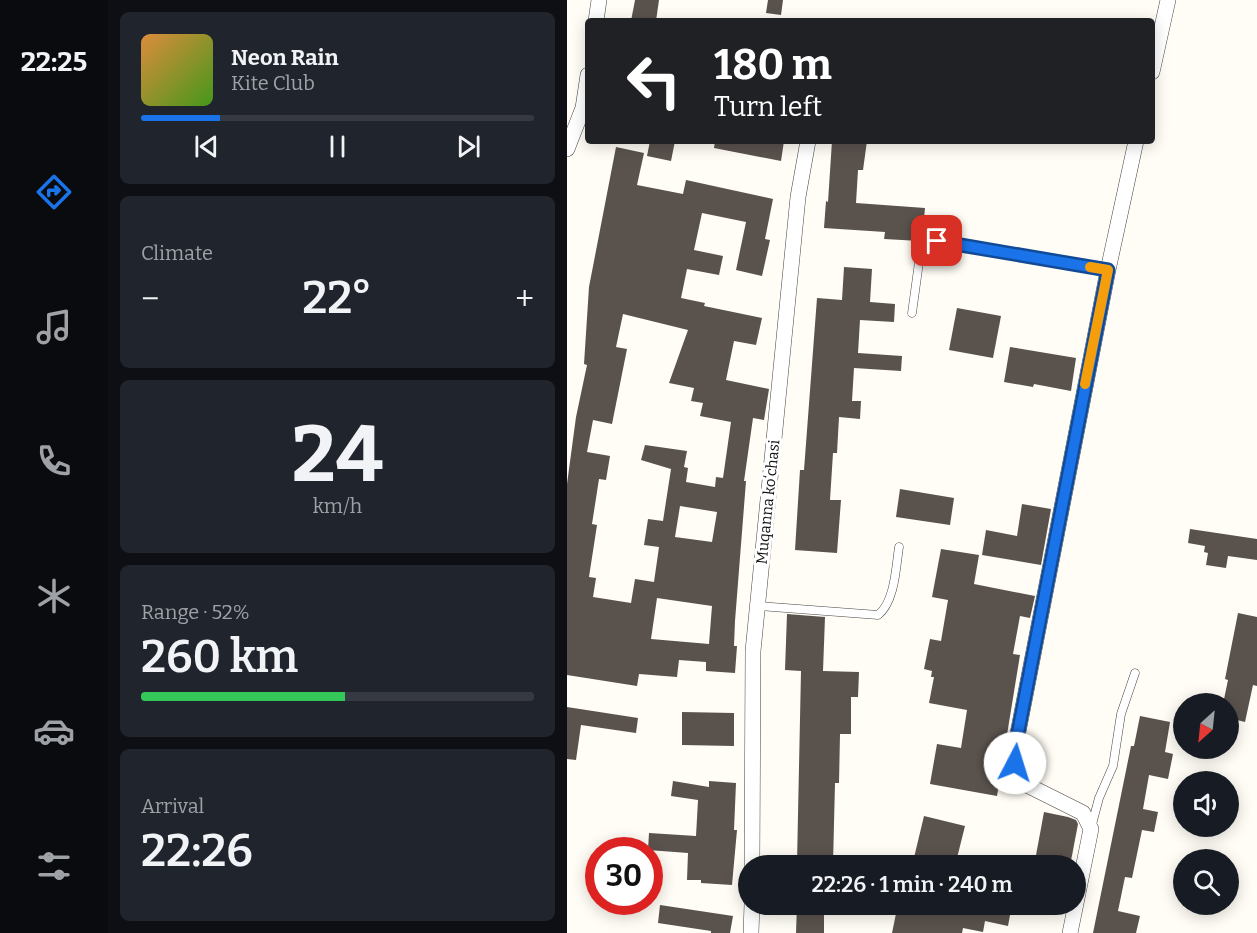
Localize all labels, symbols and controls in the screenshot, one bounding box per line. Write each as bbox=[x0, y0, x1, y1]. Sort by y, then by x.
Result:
text: 180 m bbox=[714, 40, 832, 90]
icon: left bbox=[615, 42, 693, 120]
text: Neon Rain bbox=[231, 44, 339, 71]
text: 22:25 bbox=[21, 46, 87, 78]
text: Kite Club bbox=[231, 71, 315, 95]
text: Turn left bbox=[714, 91, 822, 123]
icon: previous bbox=[190, 130, 223, 163]
icon: pause bbox=[321, 130, 354, 163]
icon: next bbox=[452, 130, 485, 163]
icon: directions bbox=[33, 171, 75, 213]
pin bbox=[911, 215, 962, 266]
icon: arrive bbox=[920, 224, 953, 257]
text: Climate bbox=[141, 241, 213, 265]
text: 22° bbox=[302, 271, 372, 325]
text: − bbox=[141, 279, 159, 319]
text: + bbox=[515, 279, 534, 319]
icon: music bbox=[33, 306, 75, 348]
text: 24 bbox=[292, 408, 383, 502]
street label: Muqanna koʻchasi bbox=[752, 438, 784, 565]
icon: phone bbox=[33, 440, 75, 482]
text: km/h bbox=[313, 494, 362, 518]
icon: climate bbox=[33, 575, 75, 617]
text: Range · 52% bbox=[141, 600, 250, 624]
text: 260 km bbox=[141, 630, 298, 684]
north arrow bbox=[1173, 693, 1239, 759]
map controls bbox=[1173, 693, 1239, 915]
icon: car bbox=[33, 710, 75, 752]
position arrow bbox=[983, 731, 1047, 795]
button: sound bbox=[1173, 771, 1239, 837]
text: Arrival bbox=[141, 794, 204, 818]
text: 22:26 bbox=[141, 824, 253, 878]
speed limit sign: 30 bbox=[585, 837, 663, 915]
icon: filters bbox=[33, 845, 75, 887]
button: search bbox=[1173, 849, 1239, 915]
text: 22:26 · 1 min · 240 m bbox=[811, 871, 1013, 898]

